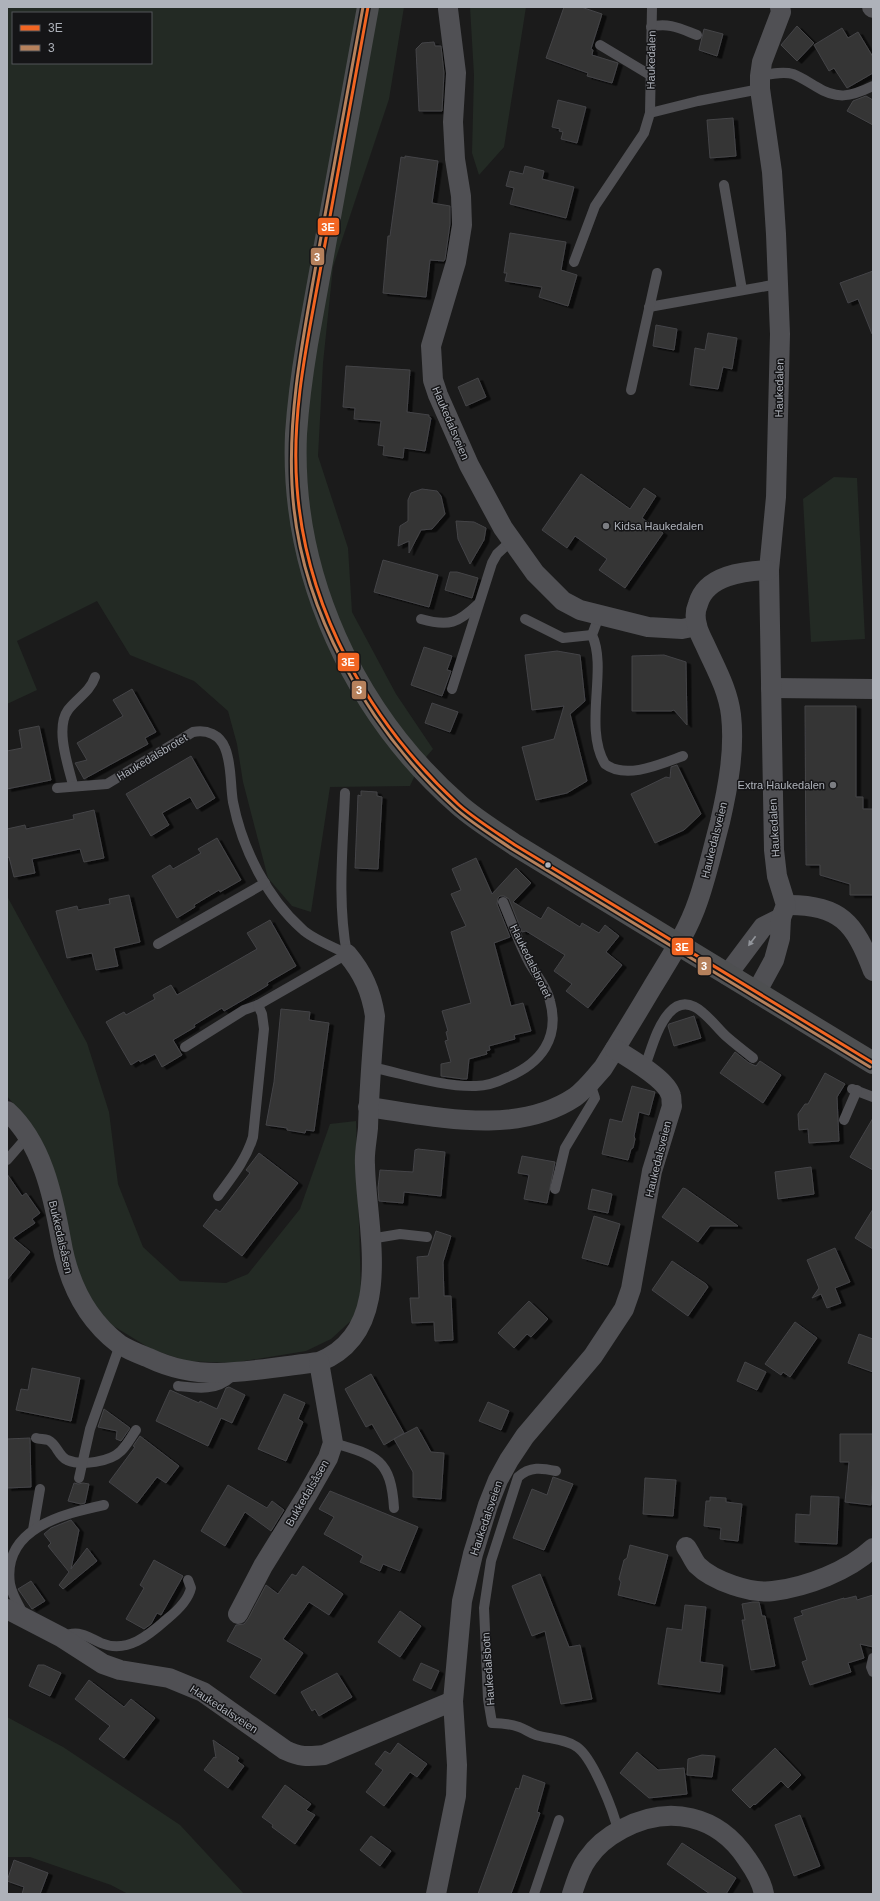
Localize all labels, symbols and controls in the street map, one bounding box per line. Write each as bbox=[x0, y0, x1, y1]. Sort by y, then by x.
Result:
legend bbox=[12, 12, 152, 64]
text: 3E bbox=[48, 21, 63, 35]
street label: Haukedalen bbox=[644, 31, 658, 89]
text: 3 bbox=[48, 41, 55, 55]
line badge: 3E bbox=[317, 217, 340, 236]
text: 3E bbox=[321, 221, 335, 233]
line badge: 3 bbox=[310, 247, 325, 266]
text: 3 bbox=[314, 251, 320, 263]
street label: Haukedalen bbox=[772, 359, 786, 417]
street label: Haukedalsveien bbox=[430, 385, 472, 461]
place label: Kidsa Haukedalen bbox=[614, 520, 703, 532]
marker: Kidsa Haukedalen bbox=[601, 521, 611, 531]
line badge: 3E bbox=[337, 652, 360, 672]
text: 3E bbox=[341, 656, 355, 668]
line badge: 3 bbox=[351, 680, 367, 700]
text: 3 bbox=[356, 684, 362, 696]
street label: Haukedalsbrotet bbox=[115, 731, 189, 783]
place label: Extra Haukedalen bbox=[738, 779, 825, 791]
marker: Extra Haukedalen bbox=[828, 780, 838, 790]
street label: Haukedalen bbox=[766, 798, 782, 858]
street label: Haukedalsveien bbox=[699, 801, 729, 879]
unlabelled marker bbox=[543, 860, 553, 870]
street label: Haukedalsbrotet bbox=[508, 922, 554, 1000]
one-way arrow bbox=[747, 936, 756, 947]
line badge: 3E bbox=[671, 937, 694, 956]
text: 3E bbox=[675, 941, 689, 953]
line badge: 3 bbox=[697, 956, 712, 976]
text: 3 bbox=[701, 960, 707, 972]
street label: Haukedalsveien bbox=[643, 1120, 673, 1198]
street label: Bukkedalsåsen bbox=[47, 1199, 75, 1275]
street label: Bukkedalsåsen bbox=[283, 1458, 331, 1528]
street label: Haukedalsveien bbox=[468, 1479, 504, 1557]
street label: Haukedalsbotn bbox=[479, 1632, 497, 1706]
street label: Haukedalsveien bbox=[188, 1683, 260, 1735]

